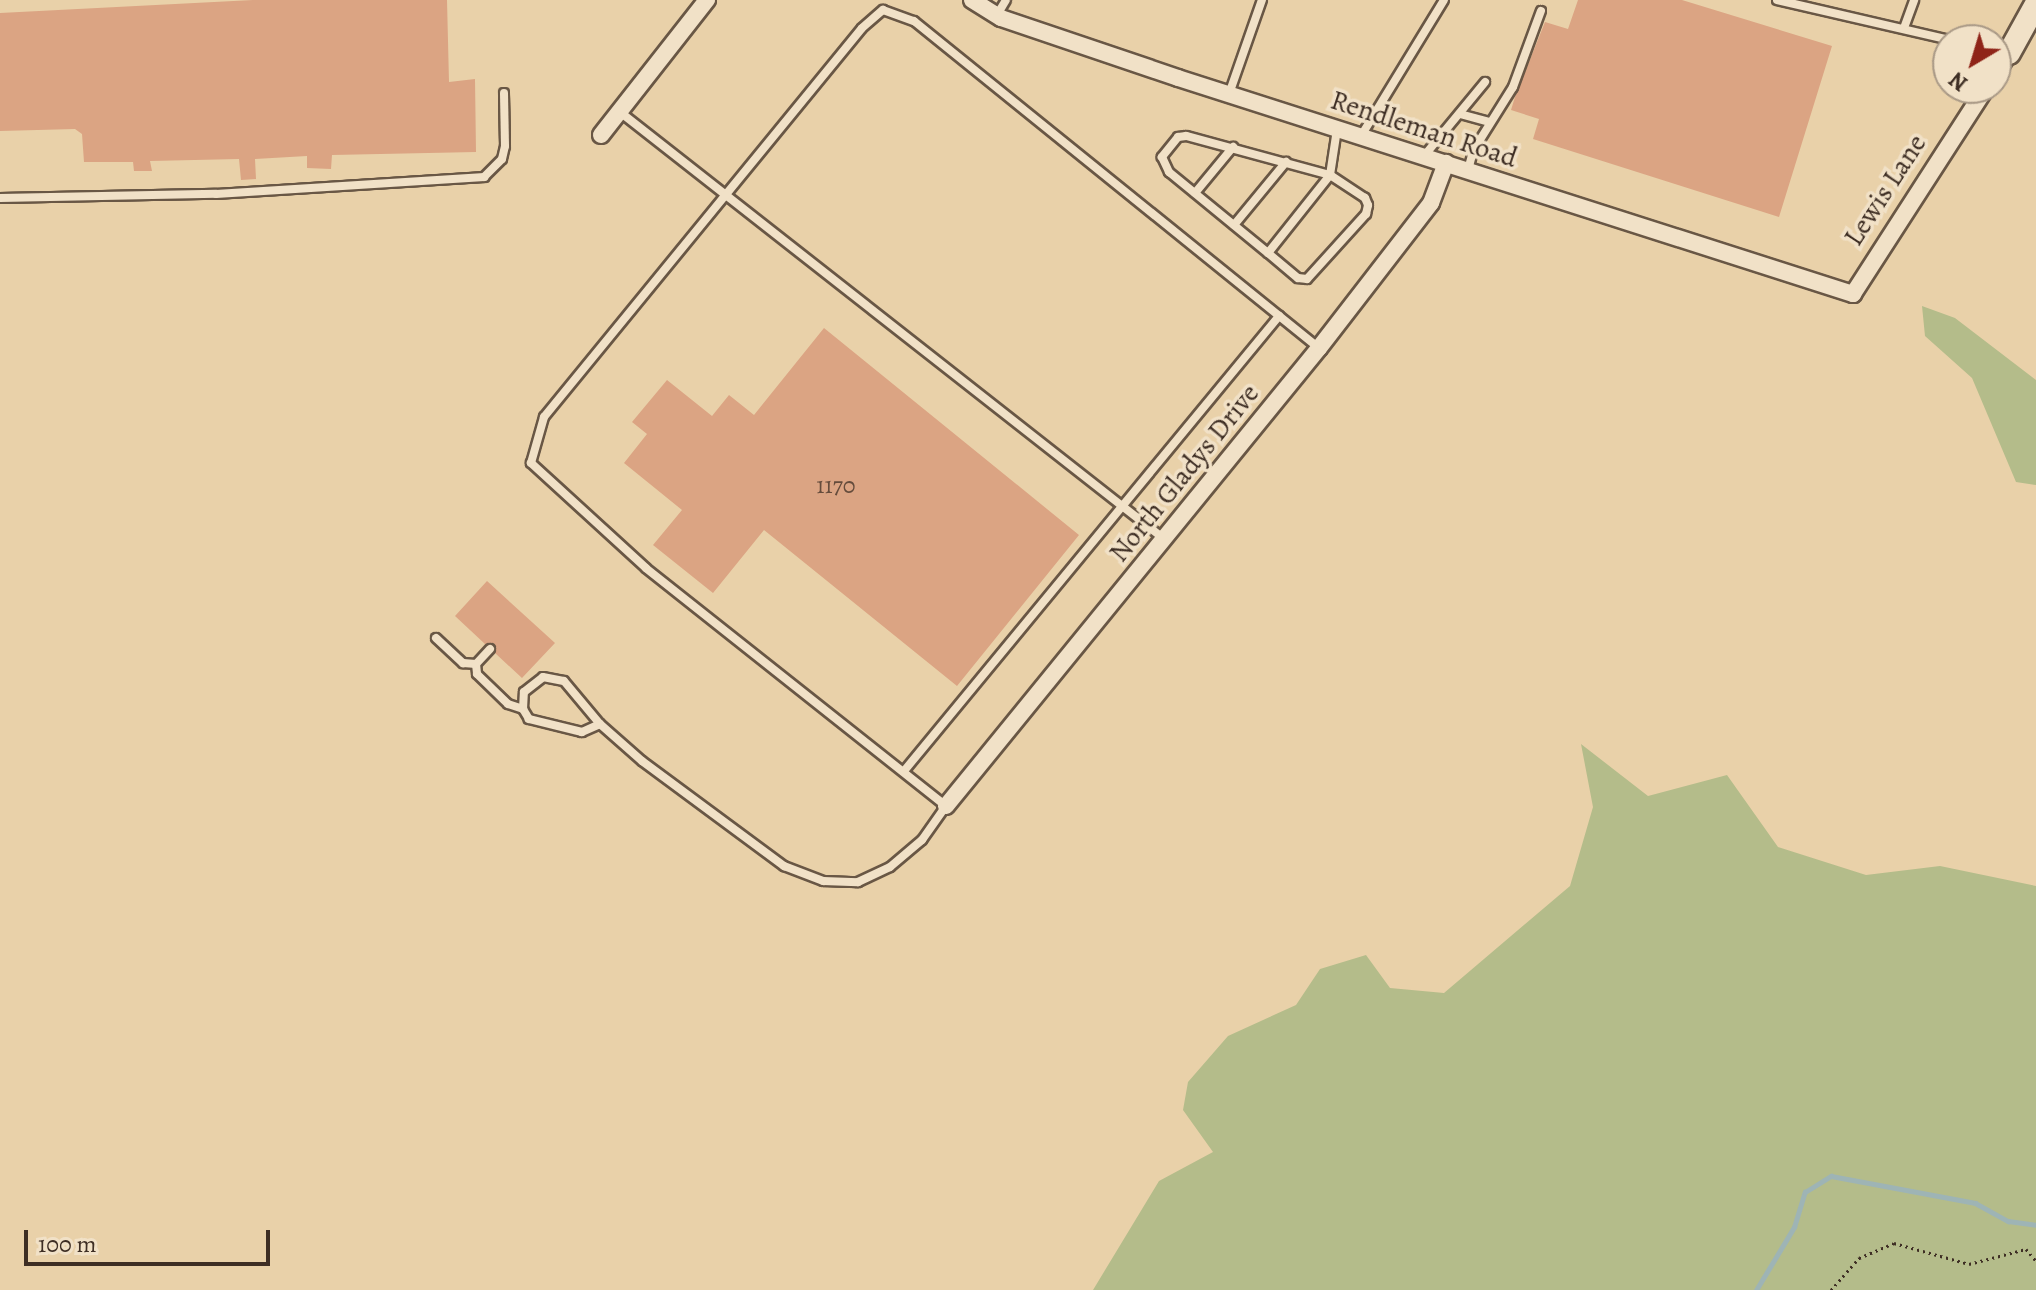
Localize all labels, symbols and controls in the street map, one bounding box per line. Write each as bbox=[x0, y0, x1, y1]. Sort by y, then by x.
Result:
north arrow bbox=[1932, 24, 2012, 104]
text: N bbox=[1943, 65, 1974, 98]
street label: Rendleman Road bbox=[1327, 83, 1521, 175]
street label: Lewis Lane bbox=[1837, 128, 1933, 252]
street label: North Gladys Drive bbox=[1102, 377, 1266, 569]
house number: 1170 bbox=[816, 472, 856, 500]
scale bar bbox=[28, 1214, 274, 1264]
text: 100 m bbox=[38, 1228, 97, 1260]

